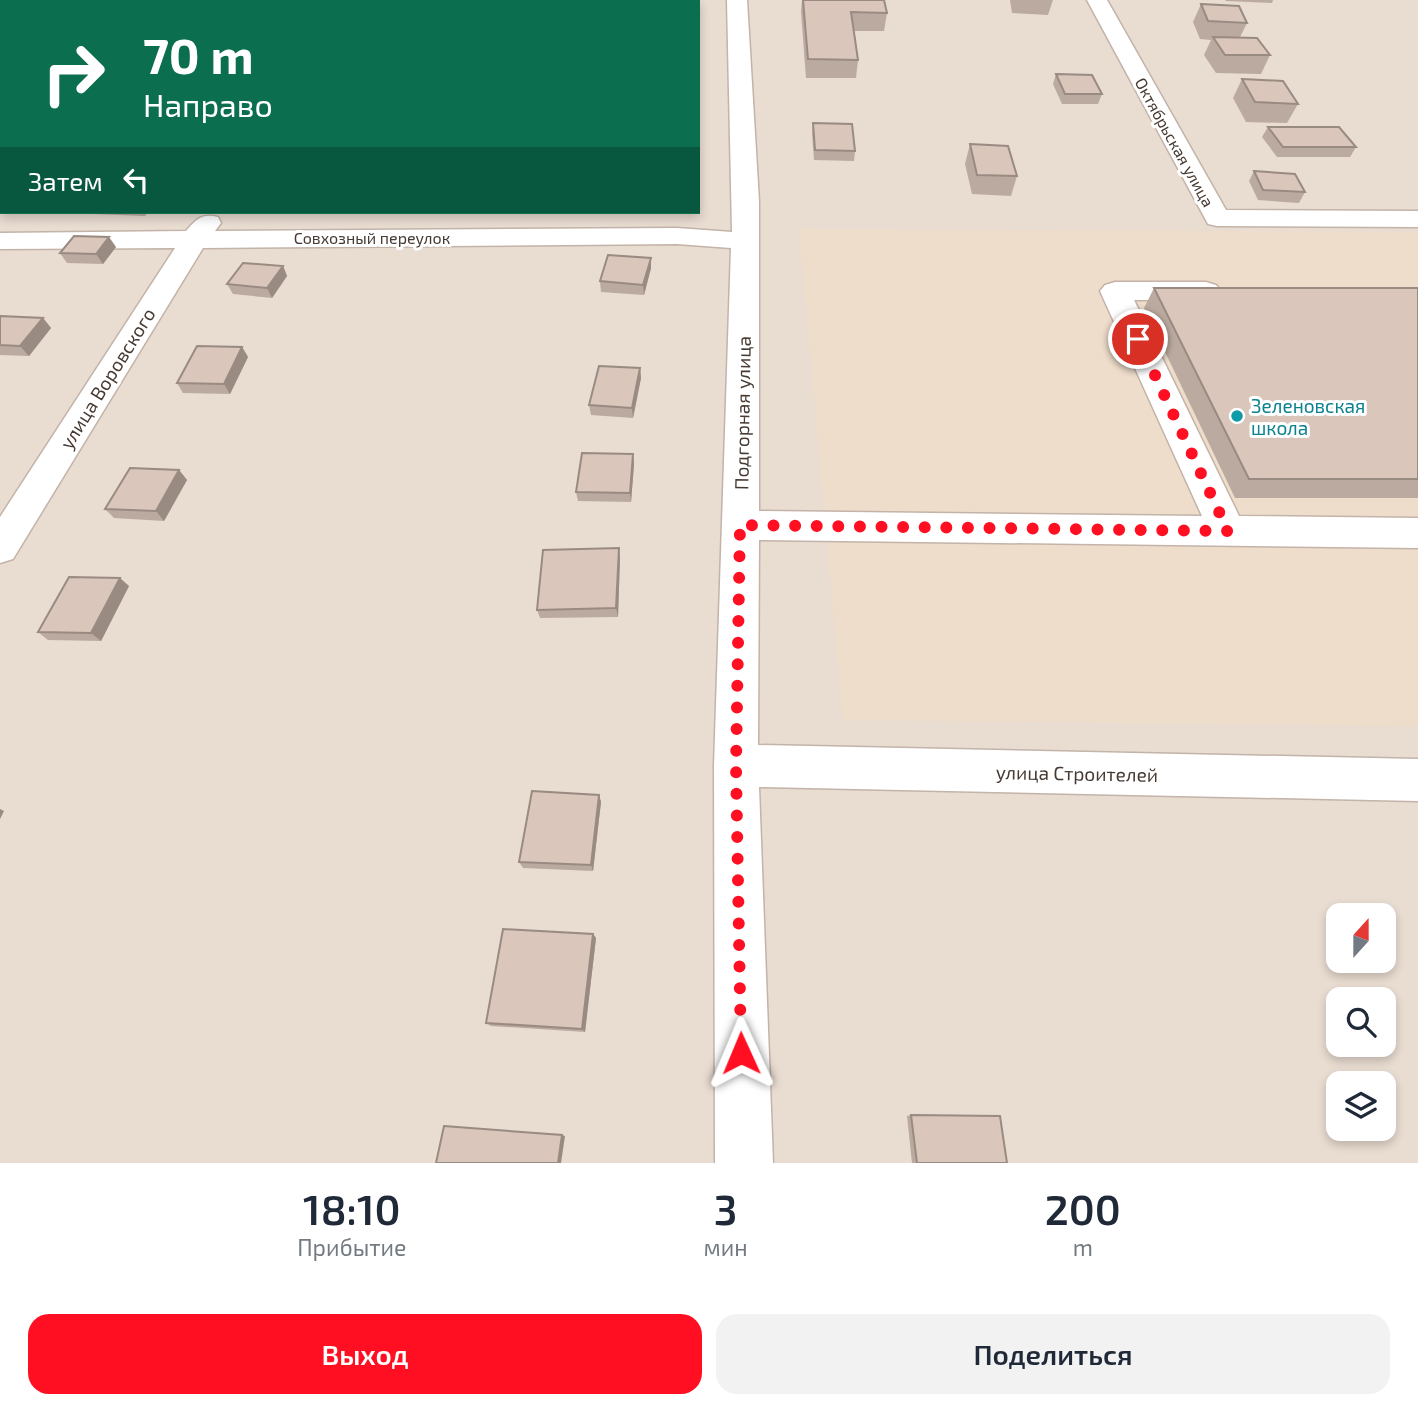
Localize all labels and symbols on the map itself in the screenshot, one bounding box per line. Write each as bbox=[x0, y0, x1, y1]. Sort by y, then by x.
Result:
street label: Октябрьская улица bbox=[1131, 74, 1218, 210]
street label: Совхозный переулок bbox=[294, 228, 451, 248]
street label: улица Воровского bbox=[54, 303, 161, 453]
pin bbox=[1108, 309, 1168, 369]
street label: Подгорная улица bbox=[729, 336, 756, 490]
place label: Зеленовская школа bbox=[1251, 394, 1365, 439]
marker: Зеленовская школа bbox=[1229, 408, 1245, 424]
street label: улица Строителей bbox=[996, 760, 1158, 787]
north arrow bbox=[1326, 903, 1396, 973]
position arrow bbox=[704, 1016, 778, 1090]

